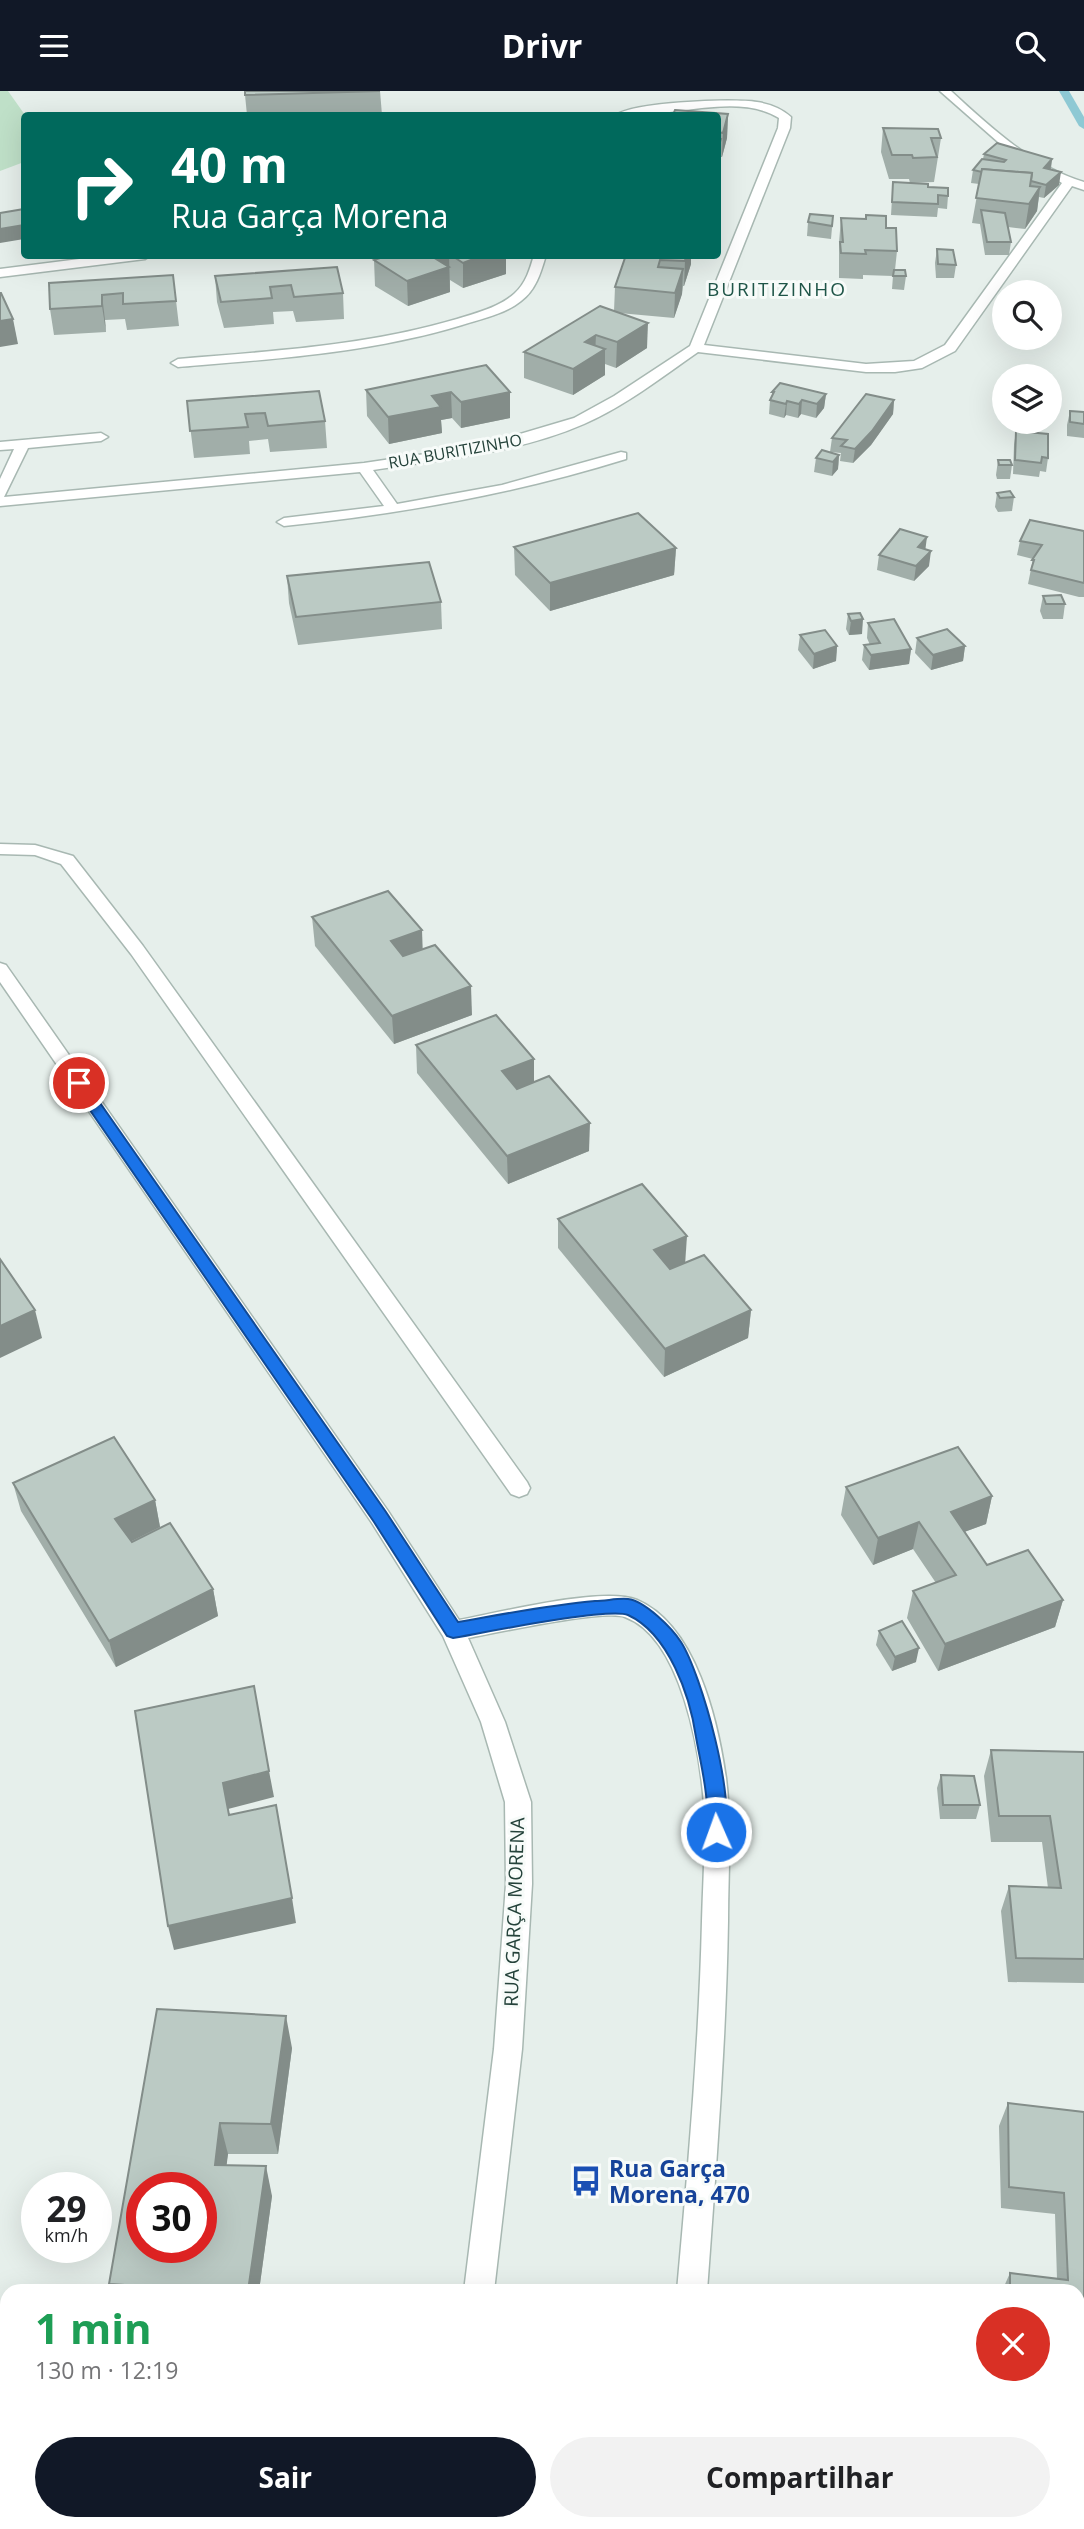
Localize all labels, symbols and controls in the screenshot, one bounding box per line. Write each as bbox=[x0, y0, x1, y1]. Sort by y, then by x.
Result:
text: Drivr bbox=[502, 24, 582, 67]
icon: menu bbox=[35, 27, 73, 65]
icon: search bbox=[1011, 27, 1049, 65]
text: 40 m bbox=[171, 131, 288, 197]
icon: right bbox=[56, 140, 147, 231]
text: Rua Garça Morena bbox=[171, 194, 449, 237]
district label: BURITIZINHO bbox=[707, 276, 847, 302]
map controls bbox=[992, 280, 1062, 434]
button: search bbox=[992, 280, 1062, 350]
button: layers bbox=[992, 364, 1062, 434]
street label: RUA BURITIZINHO bbox=[386, 428, 524, 474]
pin bbox=[49, 1053, 109, 1113]
icon: arrive bbox=[60, 1064, 98, 1102]
position arrow bbox=[679, 1795, 753, 1869]
street label: RUA GARÇA MORENA bbox=[498, 1817, 530, 2007]
place label: Rua Garça Morena, 470 bbox=[609, 2152, 750, 2210]
bus stop icon: Rua Garça Morena, 470 bbox=[569, 2164, 603, 2198]
speed limit sign: 30 bbox=[126, 2172, 217, 2263]
text: 29 bbox=[46, 2185, 87, 2232]
text: km/h bbox=[45, 2223, 88, 2247]
text: 1 min bbox=[35, 2299, 152, 2356]
button: close bbox=[976, 2307, 1050, 2381]
text: 130 m · 12:19 bbox=[35, 2354, 178, 2386]
button: Sair bbox=[35, 2437, 536, 2517]
button: Compartilhar bbox=[550, 2437, 1050, 2517]

